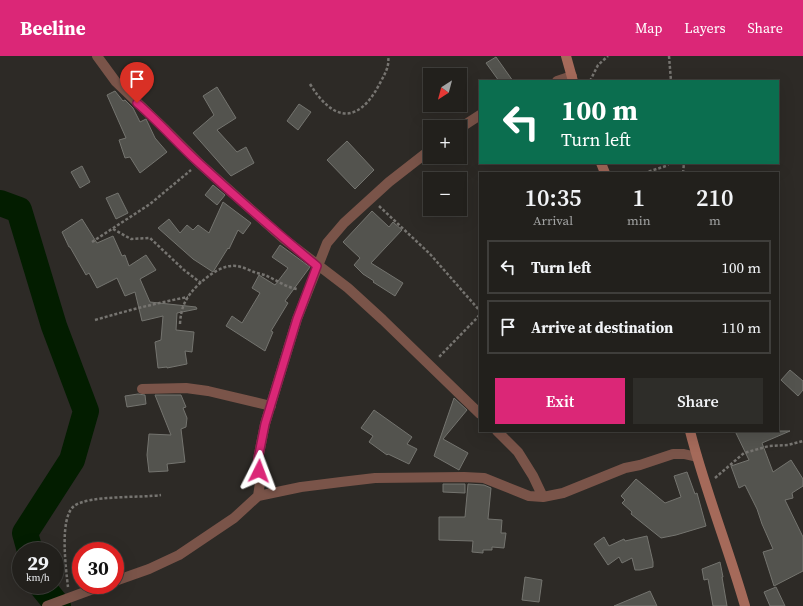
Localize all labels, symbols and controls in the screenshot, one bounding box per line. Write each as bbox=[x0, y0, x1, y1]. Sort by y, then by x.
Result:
text: Beeline bbox=[20, 15, 86, 41]
text: Map bbox=[635, 18, 662, 38]
text: Layers bbox=[684, 18, 726, 38]
text: Share bbox=[748, 18, 783, 38]
pin bbox=[120, 62, 154, 103]
icon: arrive bbox=[126, 68, 148, 90]
north arrow bbox=[423, 68, 467, 112]
map controls bbox=[423, 68, 467, 216]
text: 100 m bbox=[561, 91, 638, 129]
icon: left bbox=[495, 96, 547, 148]
button: + bbox=[423, 120, 467, 164]
text: Turn left bbox=[561, 127, 631, 152]
button: − bbox=[423, 172, 467, 216]
text: 10:35 bbox=[524, 181, 582, 214]
text: 1 bbox=[633, 181, 645, 214]
text: 210 bbox=[696, 181, 734, 214]
text: Arrival bbox=[533, 212, 573, 229]
text: min bbox=[627, 212, 651, 229]
text: m bbox=[709, 212, 721, 229]
icon: left bbox=[497, 256, 519, 278]
text: Turn left bbox=[531, 257, 591, 278]
text: 100 m bbox=[721, 257, 761, 278]
icon: arrive bbox=[497, 316, 519, 338]
text: Arrive at destination bbox=[531, 317, 673, 338]
text: 110 m bbox=[721, 317, 761, 338]
button: Exit bbox=[495, 378, 625, 424]
button: Share bbox=[633, 378, 763, 424]
position arrow bbox=[238, 450, 280, 492]
speed limit sign: 30 bbox=[72, 542, 124, 594]
text: 29 bbox=[27, 549, 49, 577]
text: km/h bbox=[26, 571, 50, 584]

